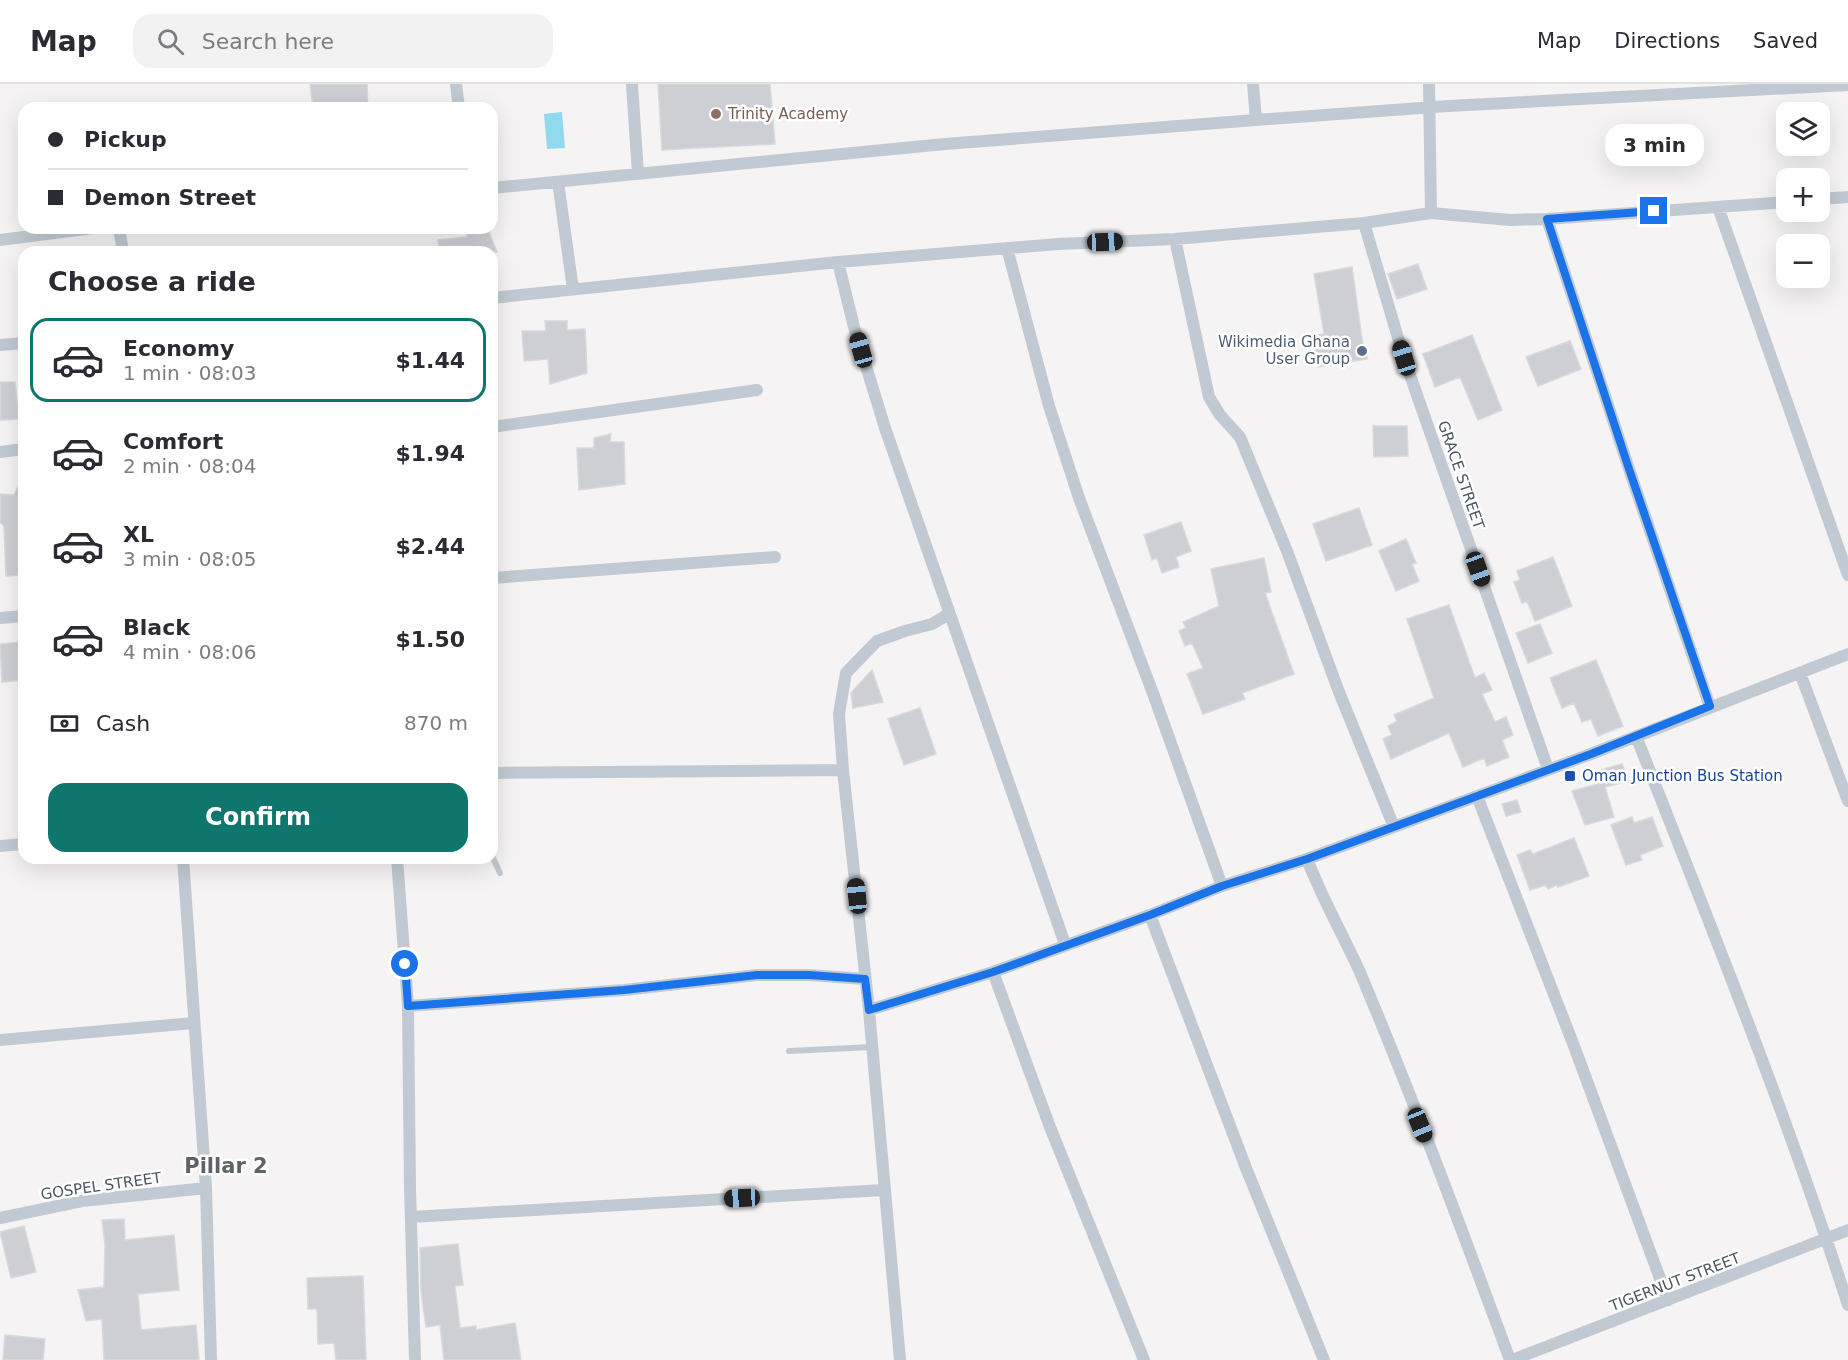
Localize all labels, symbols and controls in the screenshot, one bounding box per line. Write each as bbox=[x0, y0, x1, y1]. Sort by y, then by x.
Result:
search box bbox=[133, 14, 553, 68]
text: Map bbox=[30, 25, 97, 58]
icon: search bbox=[154, 25, 187, 58]
text: Search here bbox=[202, 29, 334, 54]
text: Map bbox=[1537, 29, 1581, 53]
text: Directions bbox=[1614, 29, 1720, 53]
text: Saved bbox=[1753, 29, 1818, 53]
map controls bbox=[1776, 102, 1830, 288]
button: layers bbox=[1776, 102, 1830, 156]
place label: Trinity Academy bbox=[727, 105, 848, 123]
marker: Trinity Academy bbox=[709, 107, 723, 121]
callout: 3 min bbox=[1604, 124, 1704, 166]
text: Pickup bbox=[84, 127, 167, 152]
text: 3 min bbox=[1623, 133, 1686, 157]
button: + bbox=[1776, 168, 1830, 222]
text: Demon Street bbox=[84, 185, 256, 210]
route end bbox=[1640, 197, 1667, 224]
car bbox=[1087, 232, 1123, 252]
button: − bbox=[1776, 234, 1830, 288]
text: Choose a ride bbox=[48, 266, 256, 297]
car bbox=[847, 330, 875, 370]
icon: car bbox=[51, 333, 105, 387]
place label: Wikimedia Ghana User Group bbox=[1218, 333, 1350, 368]
text: Economy bbox=[123, 336, 234, 361]
car bbox=[1390, 338, 1418, 378]
marker: Wikimedia Ghana User Group bbox=[1355, 344, 1369, 358]
text: $1.44 bbox=[395, 348, 465, 373]
text: 1 min · 08:03 bbox=[123, 361, 257, 385]
street label: GRACE STREET bbox=[1434, 418, 1488, 532]
icon: car bbox=[51, 426, 105, 480]
text: Comfort bbox=[123, 429, 223, 454]
text: $1.94 bbox=[395, 441, 465, 466]
text: 2 min · 08:04 bbox=[123, 454, 257, 478]
icon: car bbox=[51, 519, 105, 573]
text: XL bbox=[123, 522, 154, 547]
text: $2.44 bbox=[395, 534, 465, 559]
text: 3 min · 08:05 bbox=[123, 547, 257, 571]
car bbox=[1463, 549, 1493, 589]
icon: car bbox=[51, 612, 105, 666]
text: Black bbox=[123, 615, 190, 640]
text: $1.50 bbox=[395, 627, 465, 652]
text: 4 min · 08:06 bbox=[123, 640, 257, 664]
icon: cash bbox=[48, 707, 81, 740]
text: Cash bbox=[96, 711, 150, 736]
text: 870 m bbox=[404, 711, 468, 735]
place label: Oman Junction Bus Station bbox=[1582, 767, 1783, 785]
marker: Oman Junction Bus Station bbox=[1563, 769, 1577, 783]
button: Confirm bbox=[48, 783, 468, 852]
car bbox=[846, 877, 868, 915]
route start bbox=[391, 950, 418, 977]
car bbox=[1405, 1105, 1435, 1145]
district label: Pillar 2 bbox=[184, 1154, 268, 1178]
street label: GOSPEL STREET bbox=[39, 1168, 163, 1203]
car bbox=[724, 1188, 760, 1208]
street label: TIGERNUT STREET bbox=[1606, 1248, 1744, 1316]

